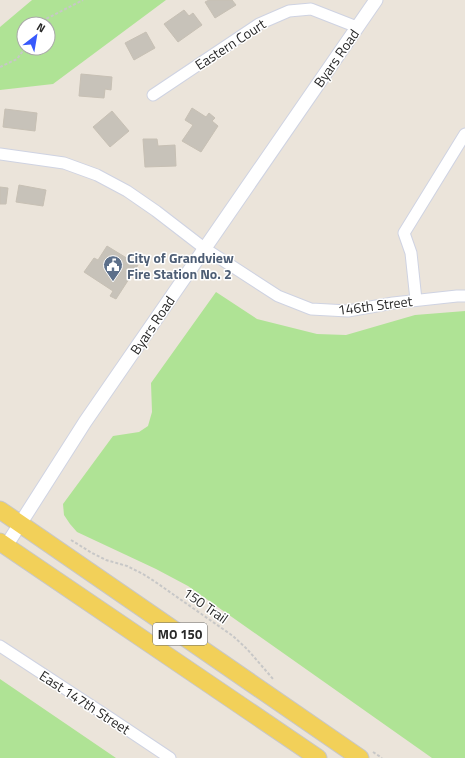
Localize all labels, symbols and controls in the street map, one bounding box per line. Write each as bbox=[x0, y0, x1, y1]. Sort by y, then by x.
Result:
street label: Eastern Court bbox=[190, 13, 270, 75]
north arrow bbox=[16, 16, 56, 56]
text: N bbox=[34, 19, 49, 36]
street label: Byars Road bbox=[308, 25, 364, 91]
place label: City of Grandview Fire Station No. 2 bbox=[127, 247, 234, 284]
public building icon: City of Grandview Fire Station No. 2 bbox=[102, 254, 124, 282]
street label: 146th Street bbox=[336, 290, 414, 320]
street label: Byars Road bbox=[125, 291, 179, 359]
street label: 150 Trail bbox=[179, 582, 233, 628]
road number: MO 150 bbox=[153, 623, 207, 645]
street label: East 147th Street bbox=[36, 665, 135, 739]

